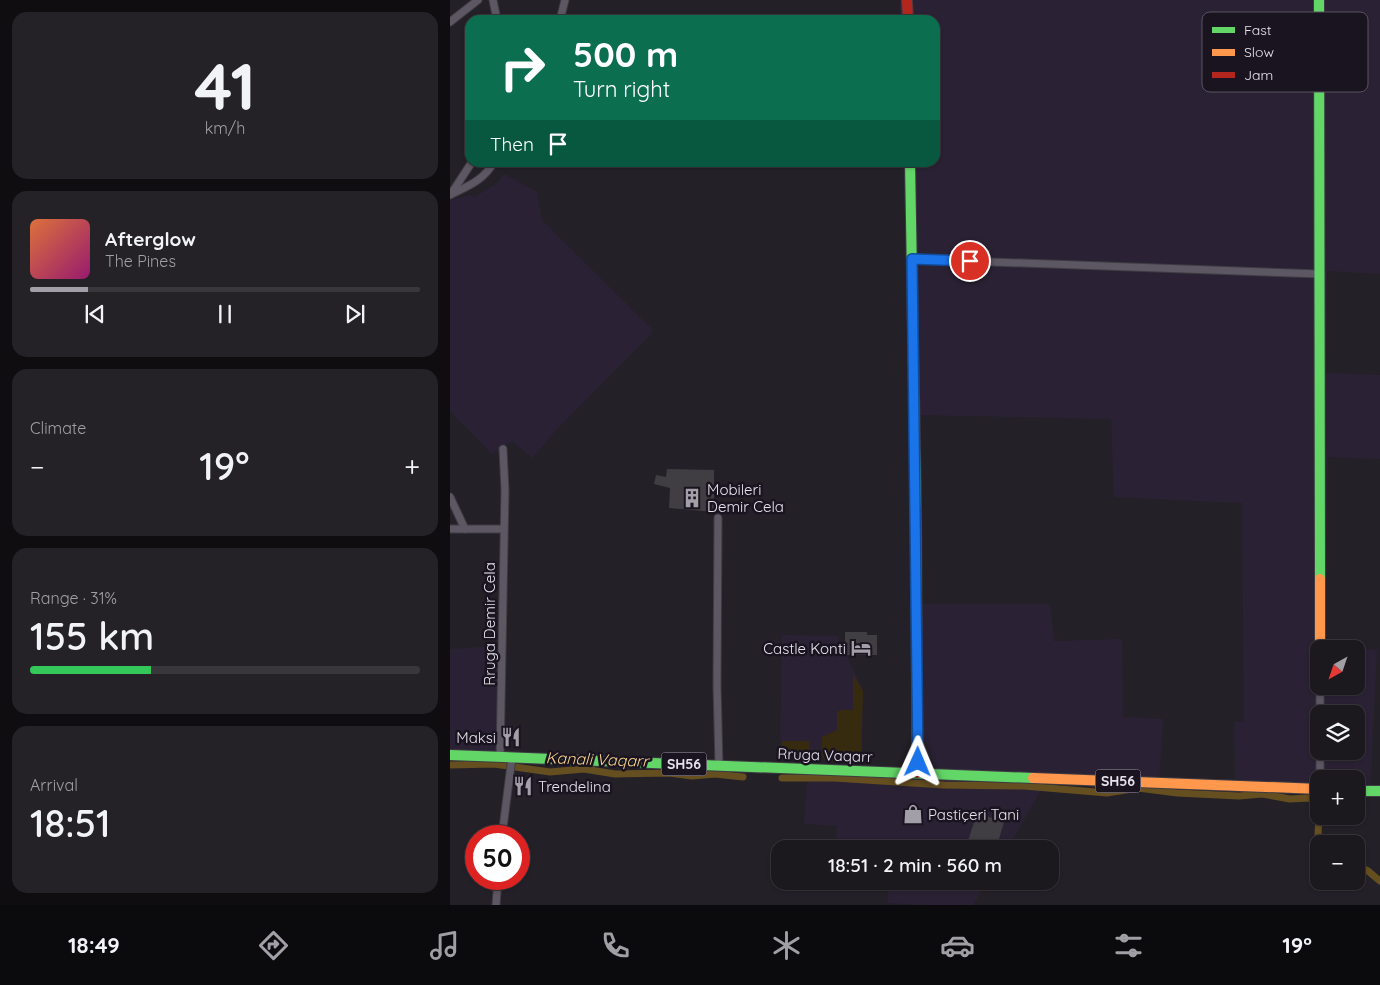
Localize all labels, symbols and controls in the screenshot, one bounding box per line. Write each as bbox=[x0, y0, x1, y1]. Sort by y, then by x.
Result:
legend bbox=[1202, 12, 1368, 92]
text: Fast bbox=[1244, 21, 1272, 39]
text: 500 m bbox=[573, 32, 678, 76]
icon: right bbox=[490, 35, 555, 100]
text: Slow bbox=[1244, 43, 1274, 61]
text: 41 bbox=[194, 45, 256, 126]
text: Jam bbox=[1244, 66, 1273, 84]
text: Turn right bbox=[573, 75, 670, 103]
text: km/h bbox=[205, 118, 245, 138]
icon: arrive bbox=[544, 130, 572, 158]
text: Then bbox=[490, 132, 534, 156]
text: Afterglow bbox=[105, 227, 196, 251]
pin bbox=[949, 240, 991, 282]
icon: arrive bbox=[956, 247, 984, 275]
text: The Pines bbox=[105, 251, 176, 271]
icon: previous bbox=[81, 300, 109, 328]
icon: pause bbox=[211, 300, 239, 328]
icon: next bbox=[341, 300, 369, 328]
text: Climate bbox=[30, 418, 86, 438]
text: 19° bbox=[199, 442, 249, 490]
text: − bbox=[30, 449, 45, 484]
text: + bbox=[404, 449, 420, 484]
place label: Mobileri Demir Cela bbox=[707, 480, 784, 516]
building icon: Mobileri Demir Cela bbox=[681, 487, 703, 509]
street label: Rruga Demir Cela bbox=[480, 562, 499, 686]
text: Range · 31% bbox=[30, 588, 117, 608]
text: 155 km bbox=[30, 612, 154, 660]
hotel icon: Castle Konti bbox=[850, 637, 872, 659]
place label: Castle Konti bbox=[763, 639, 846, 658]
north arrow bbox=[1310, 640, 1365, 695]
map controls bbox=[1310, 640, 1365, 890]
button: layers bbox=[1310, 705, 1365, 760]
restaurant icon: Maksi bbox=[500, 726, 522, 748]
place label: Maksi bbox=[456, 728, 496, 747]
position arrow bbox=[891, 735, 943, 787]
street label: Rruga Vaqarr bbox=[777, 744, 873, 766]
water label: Kanali Vaqarr bbox=[545, 747, 651, 771]
road number: SH56 bbox=[662, 752, 706, 776]
road number: SH56 bbox=[1096, 769, 1140, 792]
button: + bbox=[1310, 770, 1365, 825]
text: Arrival bbox=[30, 775, 78, 795]
restaurant icon: Trendelina bbox=[512, 775, 534, 797]
place label: Trendelina bbox=[538, 777, 611, 796]
text: 18:51 bbox=[30, 799, 111, 847]
shop icon: Pastiçeri Tani bbox=[902, 803, 924, 825]
place label: Pastiçeri Tani bbox=[928, 805, 1019, 824]
speed limit sign: 50 bbox=[465, 825, 530, 890]
button: − bbox=[1310, 835, 1365, 890]
text: 18:51 · 2 min · 560 m bbox=[828, 853, 1002, 877]
icon: directions bbox=[256, 928, 291, 963]
icon: music bbox=[427, 928, 462, 963]
icon: phone bbox=[598, 928, 633, 963]
icon: climate bbox=[769, 928, 804, 963]
icon: car bbox=[940, 928, 975, 963]
icon: filters bbox=[1111, 928, 1146, 963]
text: 18:49 bbox=[68, 931, 120, 959]
text: 19° bbox=[1282, 931, 1312, 959]

